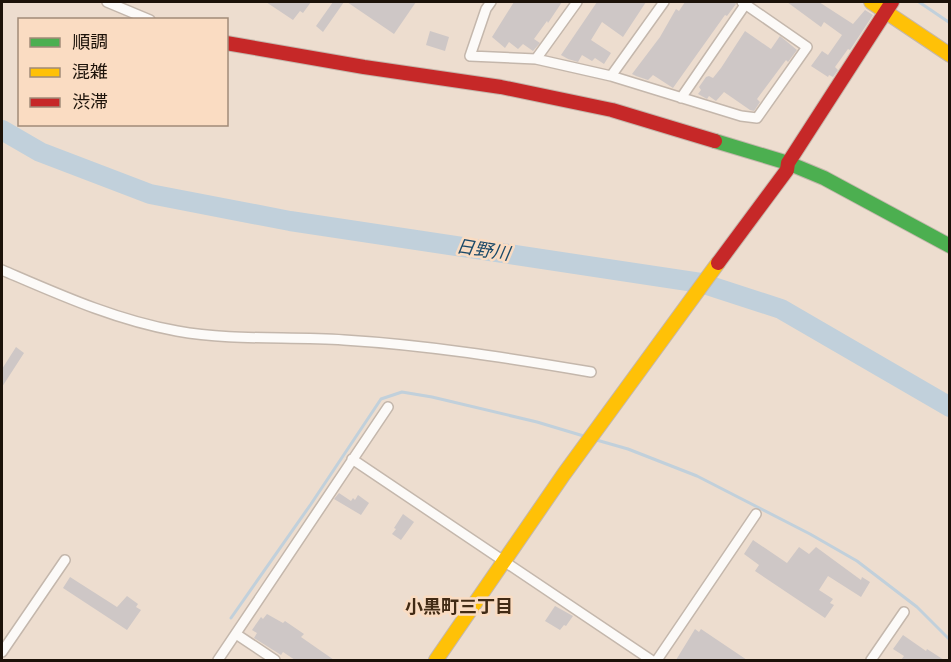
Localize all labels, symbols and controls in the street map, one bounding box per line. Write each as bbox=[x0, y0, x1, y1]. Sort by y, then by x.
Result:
legend bbox=[18, 18, 228, 126]
text: 順調 bbox=[72, 31, 108, 53]
text: 混雑 bbox=[72, 61, 108, 83]
text: 渋滞 bbox=[72, 91, 108, 113]
water label: 日野川 bbox=[455, 235, 513, 265]
district label: 小黒町三丁目 bbox=[405, 596, 513, 618]

